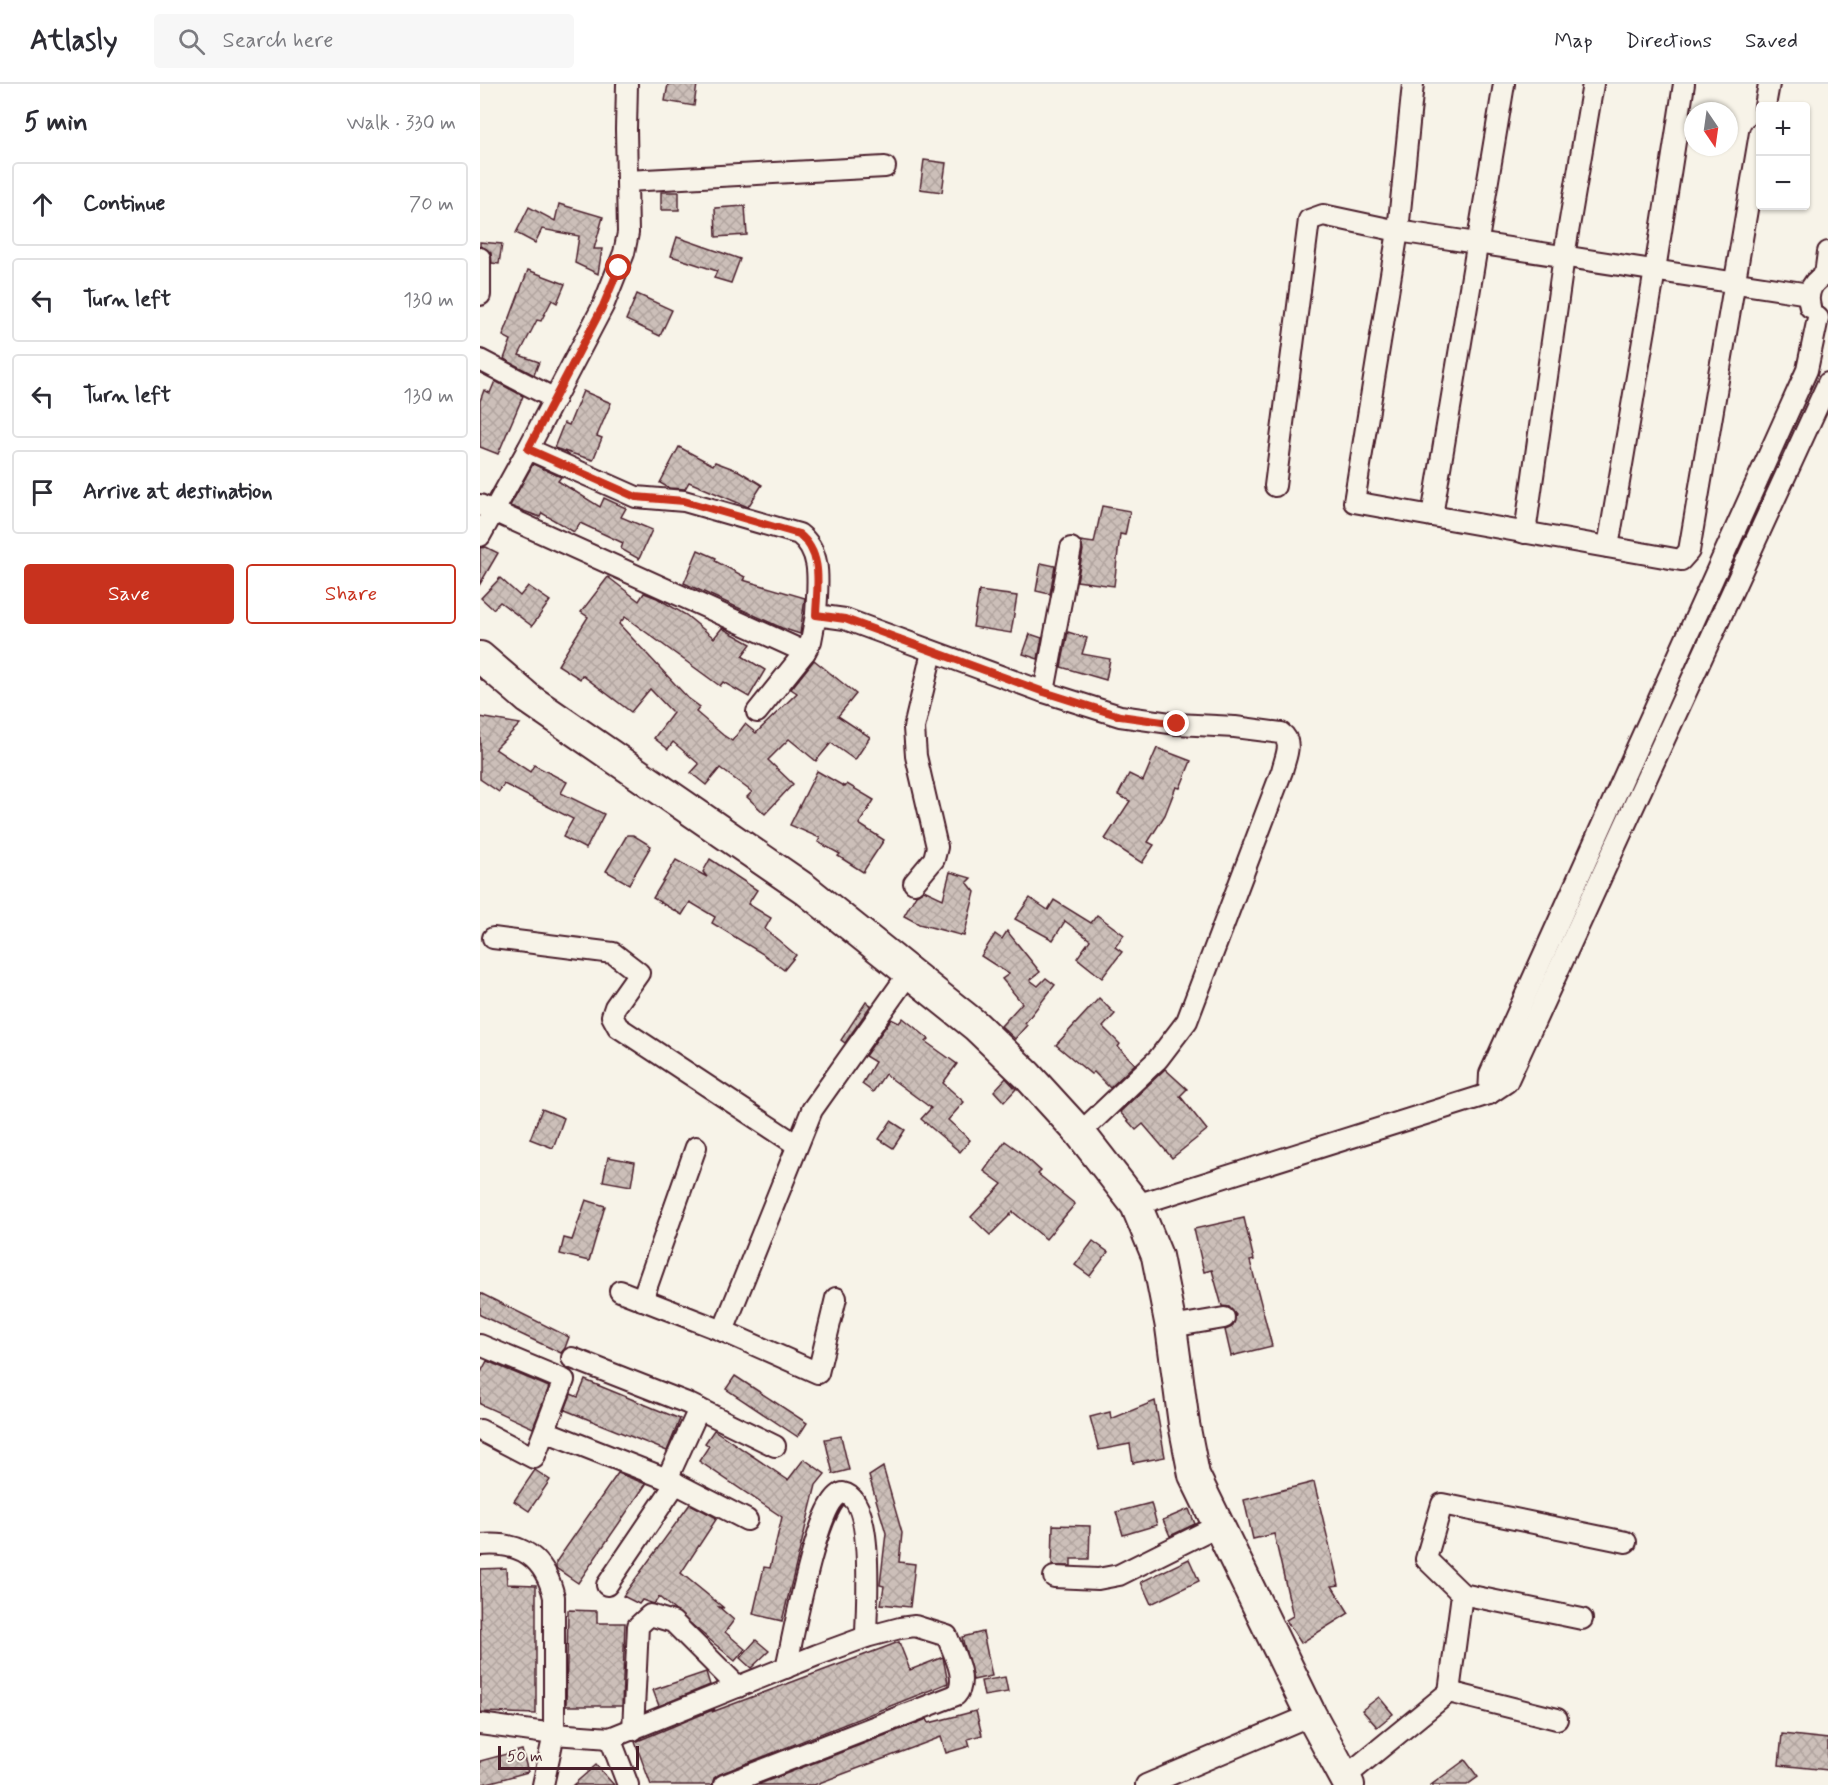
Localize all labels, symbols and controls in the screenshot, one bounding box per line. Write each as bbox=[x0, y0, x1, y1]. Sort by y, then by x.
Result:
search box bbox=[154, 14, 574, 68]
text: Atlasly bbox=[30, 23, 118, 60]
icon: search bbox=[175, 25, 208, 58]
text: Search here bbox=[223, 27, 333, 55]
text: Map bbox=[1554, 27, 1593, 55]
text: Directions bbox=[1626, 27, 1712, 55]
text: Saved bbox=[1745, 27, 1798, 55]
north arrow bbox=[1684, 102, 1738, 156]
map controls bbox=[1756, 102, 1810, 210]
button: + bbox=[1756, 102, 1810, 156]
text: 5 min bbox=[24, 106, 88, 140]
text: Walk · 330 m bbox=[347, 110, 456, 137]
button: − bbox=[1756, 156, 1810, 210]
icon: ahead bbox=[26, 188, 59, 221]
text: Continue bbox=[83, 190, 165, 218]
text: 70 m bbox=[409, 191, 454, 218]
route start bbox=[605, 254, 631, 280]
icon: left bbox=[26, 284, 59, 317]
text: Turn left bbox=[83, 286, 171, 314]
text: 130 m bbox=[403, 287, 454, 314]
icon: left bbox=[26, 380, 59, 413]
text: Turn left bbox=[83, 382, 171, 410]
text: 130 m bbox=[403, 383, 454, 410]
icon: arrive bbox=[26, 476, 59, 509]
text: Arrive at destination bbox=[83, 478, 273, 506]
button: Save bbox=[24, 564, 234, 624]
button: Share bbox=[246, 564, 456, 624]
route end bbox=[1163, 710, 1189, 736]
scale bar bbox=[498, 1743, 639, 1770]
text: 50 m bbox=[507, 1746, 543, 1767]

